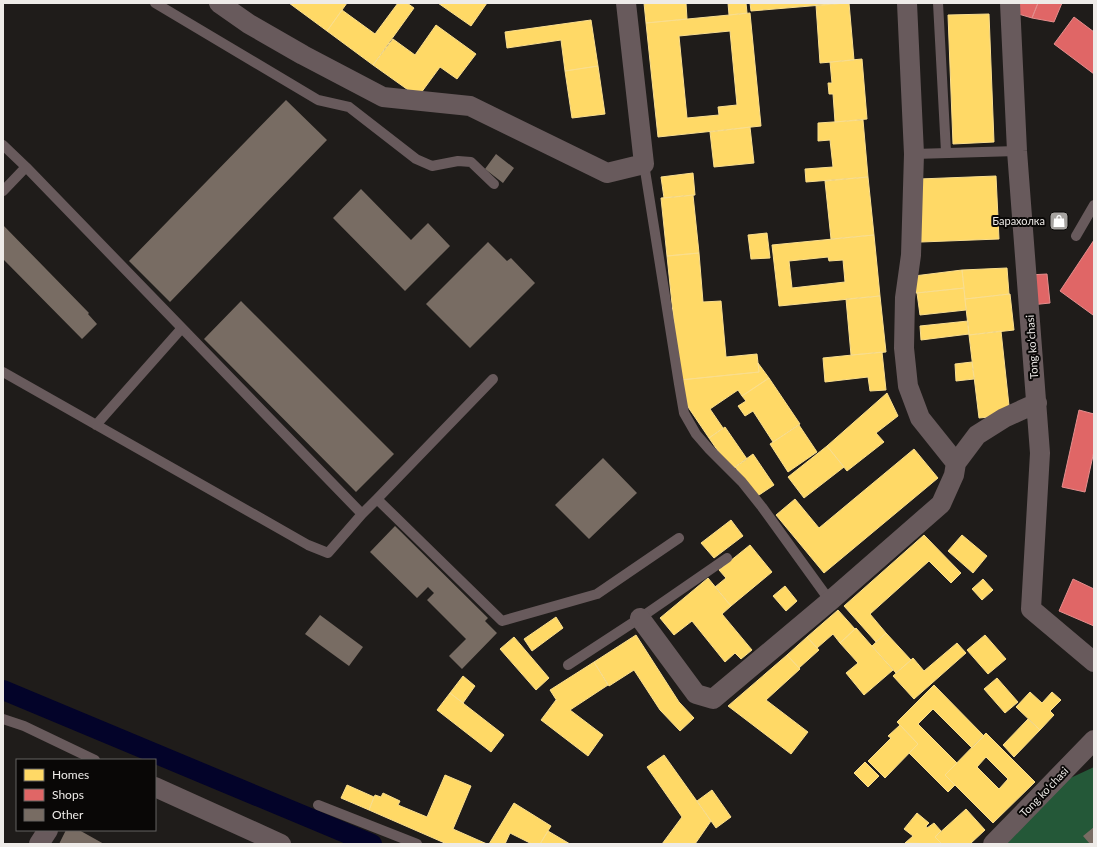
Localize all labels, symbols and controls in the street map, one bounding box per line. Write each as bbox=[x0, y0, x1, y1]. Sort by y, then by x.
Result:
shop icon: Барахолка bbox=[1048, 210, 1070, 232]
place label: Барахолка bbox=[992, 214, 1045, 227]
street label: Tong koʻchasi bbox=[1023, 314, 1040, 380]
legend bbox=[16, 759, 156, 831]
street label: Tong koʻchasi bbox=[1017, 764, 1071, 819]
text: Homes bbox=[52, 767, 89, 782]
text: Shops bbox=[52, 787, 84, 802]
text: Other bbox=[52, 807, 84, 822]

